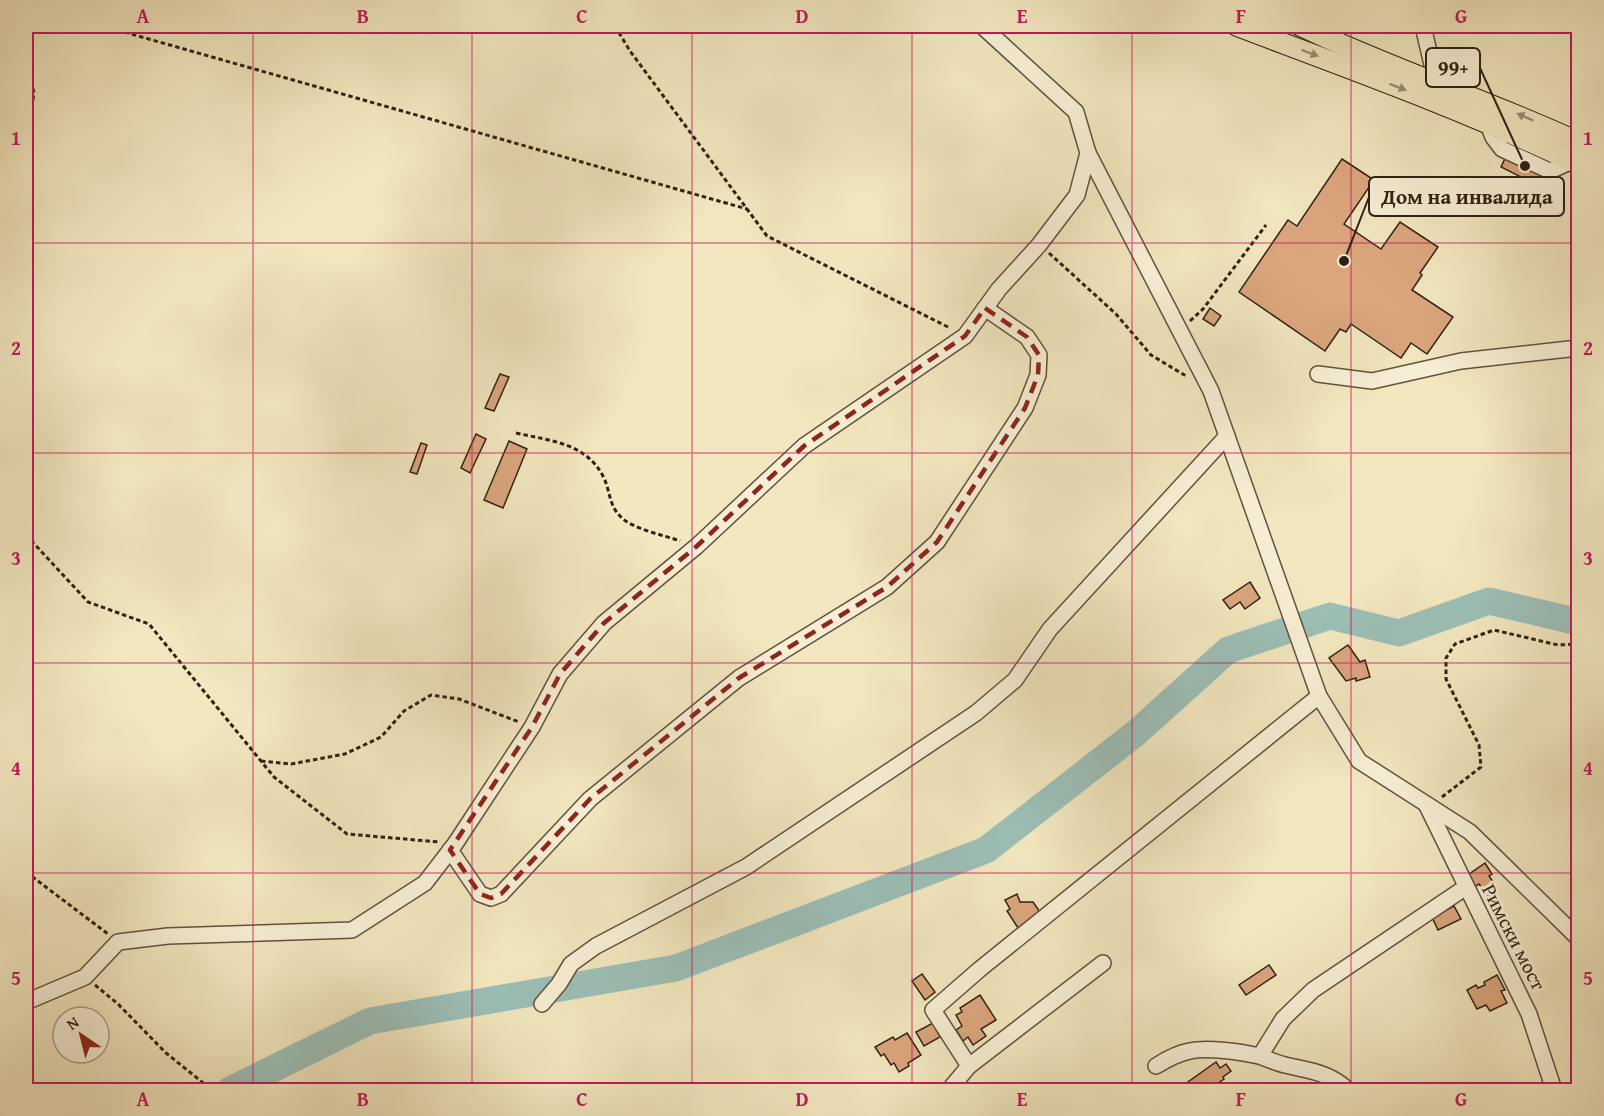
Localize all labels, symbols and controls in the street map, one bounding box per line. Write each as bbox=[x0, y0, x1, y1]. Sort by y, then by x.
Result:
text: A bbox=[137, 1, 150, 30]
text: B bbox=[357, 1, 369, 30]
text: C bbox=[576, 1, 588, 30]
text: D bbox=[795, 1, 809, 30]
text: E bbox=[1017, 1, 1028, 30]
text: F bbox=[1236, 1, 1246, 30]
text: G bbox=[1455, 1, 1467, 30]
callout: 99+ bbox=[1426, 48, 1480, 87]
one-way arrow bbox=[1301, 49, 1319, 59]
text: 99+ bbox=[1438, 52, 1468, 83]
one-way arrow bbox=[1389, 83, 1407, 92]
one-way arrow bbox=[1517, 113, 1534, 122]
text: 1 bbox=[11, 123, 21, 152]
text: 1 bbox=[1583, 123, 1593, 152]
callout: Дом на инвалида bbox=[1369, 177, 1564, 216]
text: Дом на инвалида bbox=[1380, 181, 1553, 212]
text: 2 bbox=[11, 333, 21, 362]
text: 2 bbox=[1583, 333, 1593, 362]
text: 3 bbox=[11, 543, 21, 572]
text: 3 bbox=[1583, 543, 1593, 572]
text: 4 bbox=[11, 753, 21, 782]
text: 4 bbox=[1583, 753, 1593, 782]
street label: Римски мост bbox=[1475, 879, 1554, 995]
text: 5 bbox=[11, 963, 21, 992]
text: 5 bbox=[1583, 963, 1593, 992]
north arrow bbox=[51, 1005, 111, 1065]
text: N bbox=[61, 1010, 84, 1036]
text: A bbox=[137, 1084, 150, 1113]
text: B bbox=[357, 1084, 369, 1113]
text: C bbox=[576, 1084, 588, 1113]
text: D bbox=[795, 1084, 809, 1113]
text: E bbox=[1017, 1084, 1028, 1113]
text: F bbox=[1236, 1084, 1246, 1113]
text: G bbox=[1455, 1084, 1467, 1113]

